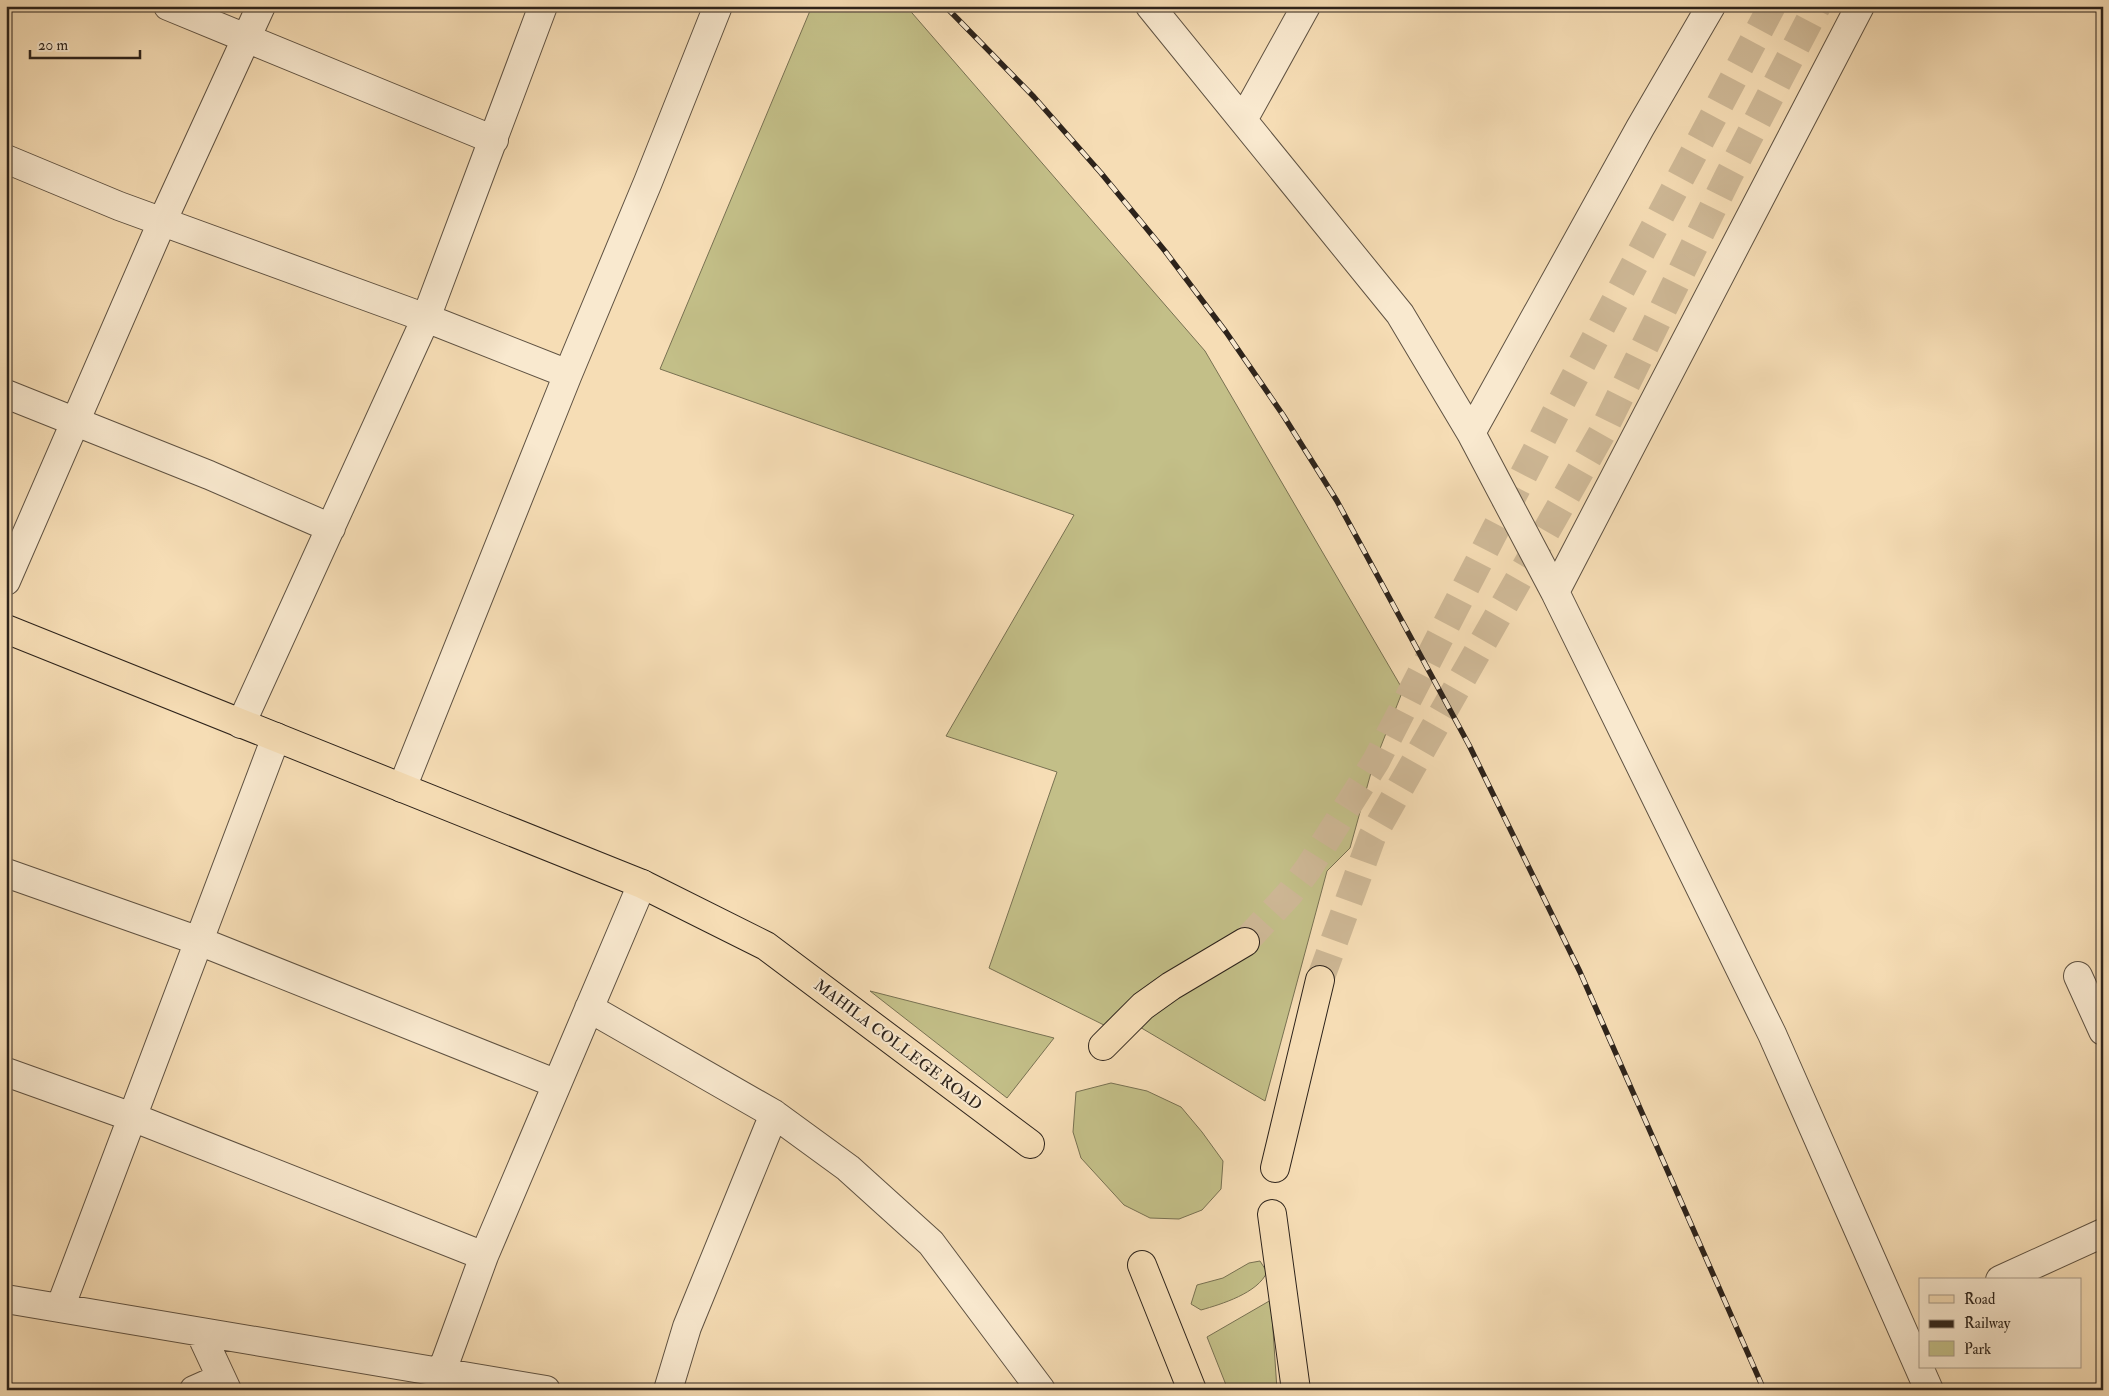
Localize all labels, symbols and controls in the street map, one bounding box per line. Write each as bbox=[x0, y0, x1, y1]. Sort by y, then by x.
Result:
scale bar bbox=[30, 28, 140, 60]
text: 20 m bbox=[38, 36, 68, 55]
street label: MAHILA COLLEGE ROAD bbox=[810, 975, 986, 1115]
legend bbox=[1919, 1278, 2082, 1368]
text: Road bbox=[1964, 1290, 1996, 1309]
text: Railway bbox=[1964, 1314, 2011, 1333]
text: Park bbox=[1964, 1340, 1991, 1359]

